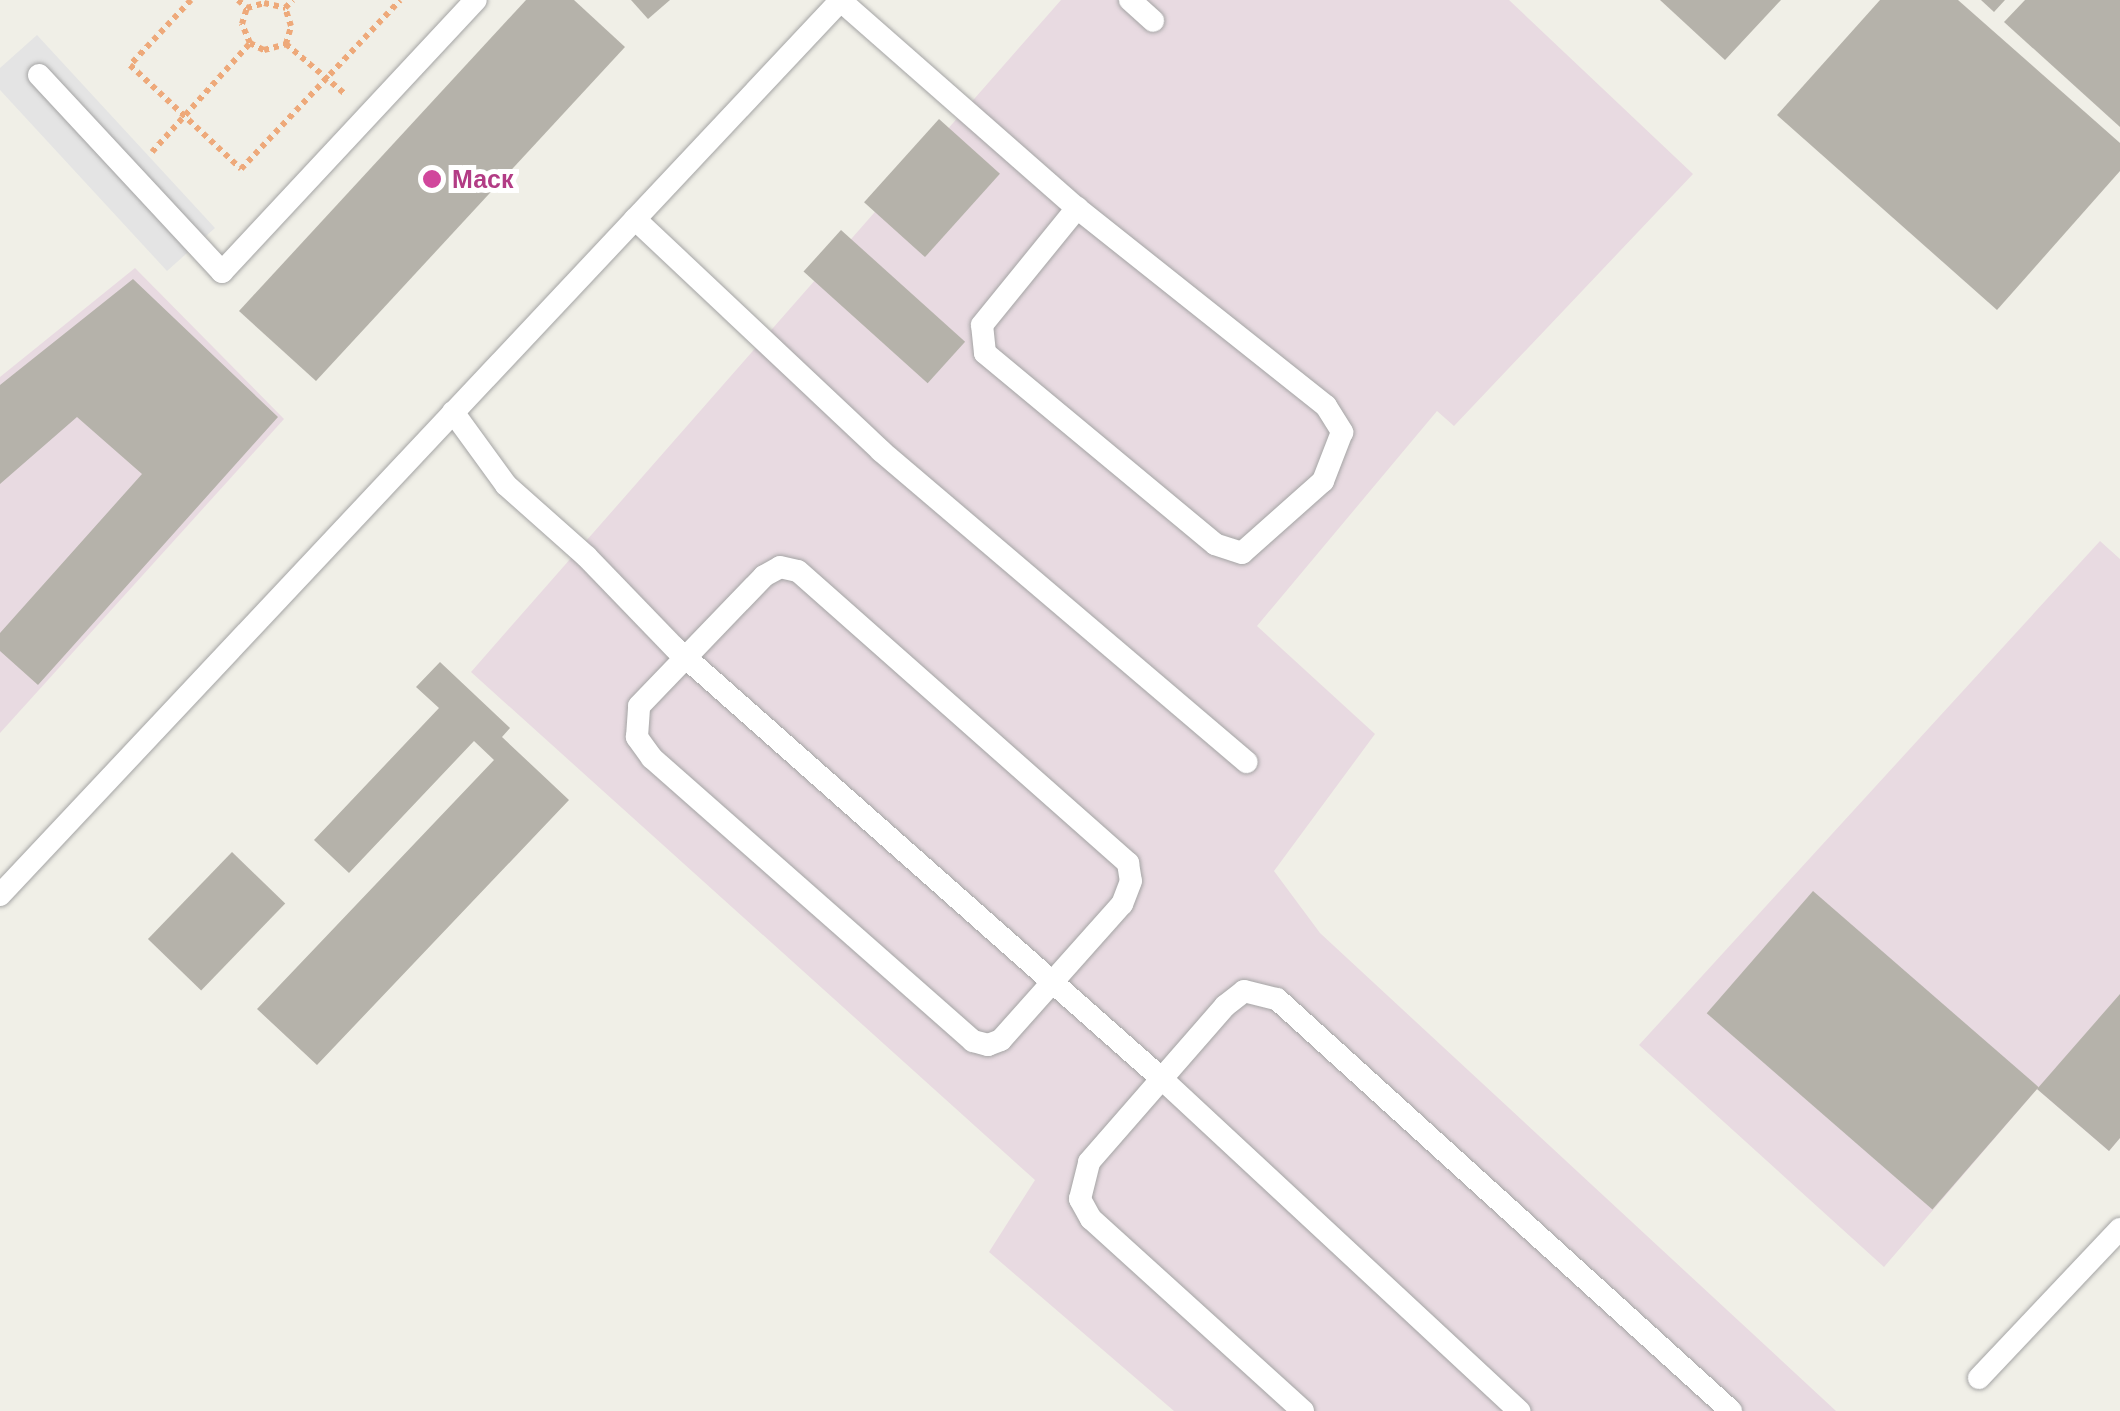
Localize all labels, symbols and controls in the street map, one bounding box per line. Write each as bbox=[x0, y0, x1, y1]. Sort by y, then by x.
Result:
place label: Маск bbox=[452, 164, 513, 194]
marker: Маск bbox=[421, 168, 443, 190]

